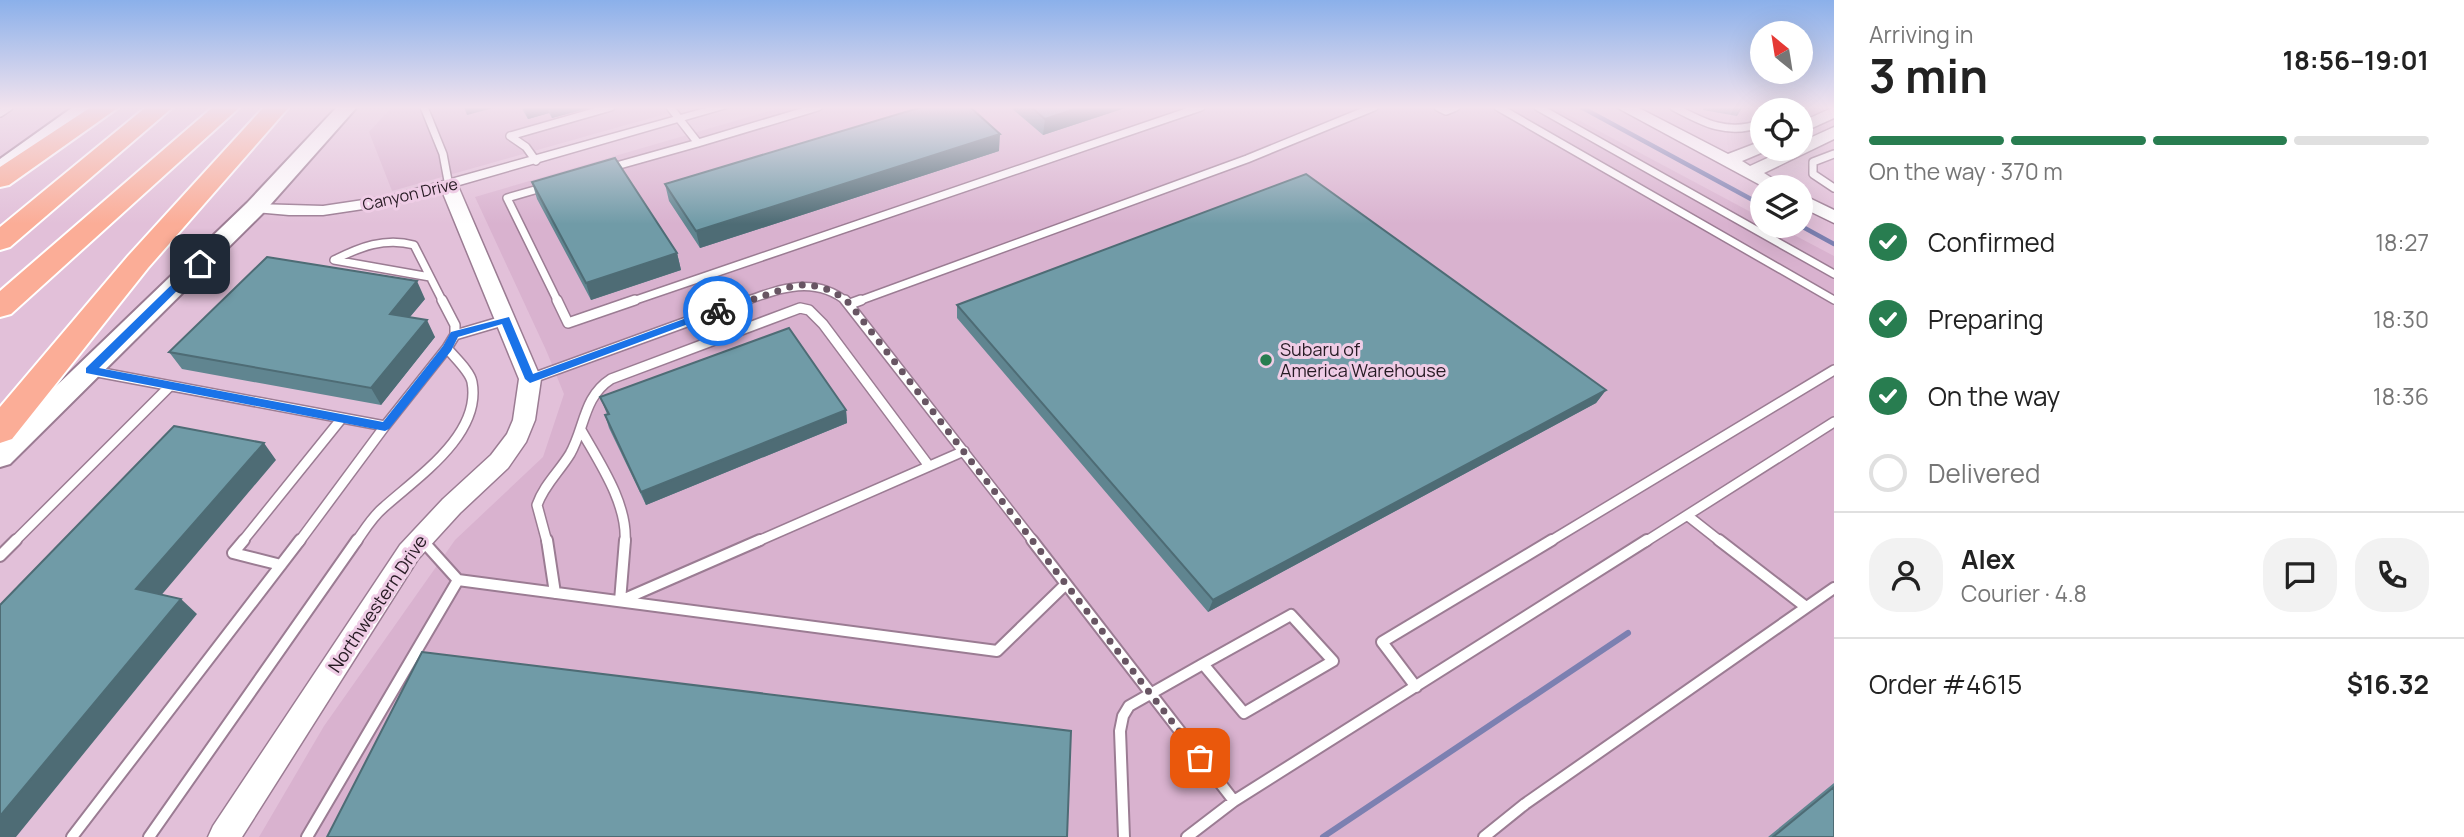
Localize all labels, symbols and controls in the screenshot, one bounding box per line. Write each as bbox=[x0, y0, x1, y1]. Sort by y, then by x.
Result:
text: Arriving in bbox=[1869, 18, 1974, 50]
north arrow bbox=[1750, 21, 1813, 84]
map controls bbox=[1750, 21, 1813, 238]
text: 18:56–19:01 bbox=[2283, 42, 2429, 78]
text: 3 min bbox=[1869, 44, 1988, 107]
button: locate bbox=[1750, 98, 1813, 161]
text: On the way · 370 m bbox=[1869, 155, 2063, 187]
street label: Canyon Drive bbox=[360, 172, 460, 216]
button: layers bbox=[1750, 175, 1813, 238]
icon: check bbox=[1869, 223, 1907, 261]
text: Confirmed bbox=[1928, 224, 2055, 260]
text: 18:27 bbox=[2375, 226, 2429, 258]
pin bbox=[170, 234, 230, 294]
icon: home bbox=[181, 245, 219, 283]
courier bbox=[683, 276, 753, 346]
icon: bike bbox=[699, 292, 737, 330]
icon: check bbox=[1869, 300, 1907, 338]
text: Preparing bbox=[1928, 301, 2044, 337]
text: 18:30 bbox=[2373, 303, 2429, 335]
place label: Subaru of America Warehouse bbox=[1280, 337, 1446, 382]
marker: Subaru of America Warehouse bbox=[1258, 352, 1274, 368]
icon: check bbox=[1869, 377, 1907, 415]
text: On the way bbox=[1928, 378, 2060, 414]
text: 18:36 bbox=[2373, 380, 2429, 412]
text: Delivered bbox=[1928, 455, 2040, 491]
street label: Northwestern Drive bbox=[322, 530, 432, 677]
button: person bbox=[1869, 538, 1943, 612]
button: chat bbox=[2263, 538, 2337, 612]
button: phone bbox=[2355, 538, 2429, 612]
text: Alex bbox=[1961, 541, 2015, 577]
text: Courier · 4.8 bbox=[1961, 577, 2087, 609]
text: Order #4615 bbox=[1869, 666, 2022, 702]
text: $16.32 bbox=[2347, 666, 2429, 702]
pin bbox=[1170, 728, 1230, 788]
icon: bag bbox=[1181, 739, 1219, 777]

